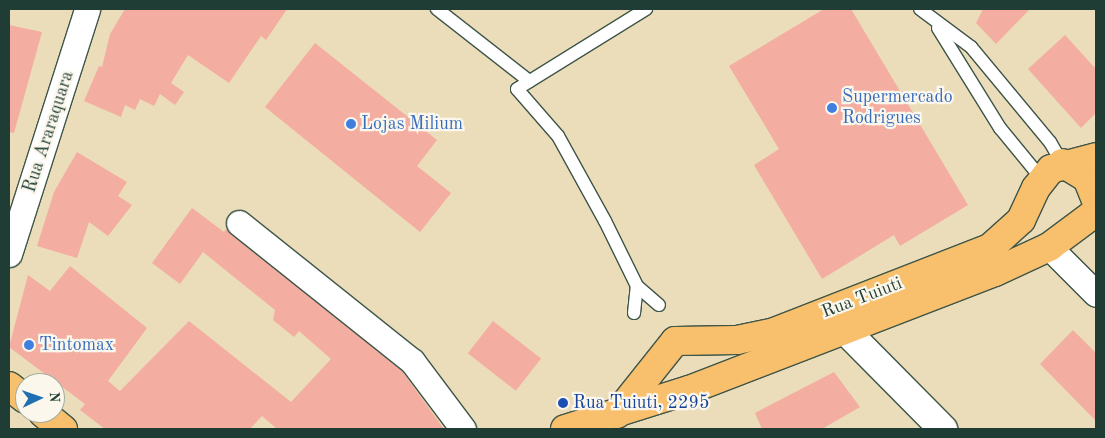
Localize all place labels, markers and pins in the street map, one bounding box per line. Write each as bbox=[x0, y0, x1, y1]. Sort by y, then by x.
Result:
place label: Supermercado Rodrigues bbox=[842, 87, 953, 130]
marker: Supermercado Rodrigues bbox=[826, 102, 838, 114]
place label: Lojas Milium bbox=[361, 113, 463, 135]
marker: Lojas Milium bbox=[345, 118, 357, 130]
place label: Tintomax bbox=[39, 334, 114, 356]
marker: Tintomax bbox=[23, 339, 35, 351]
place label: Rua Tuiuti, 2295 bbox=[573, 392, 709, 414]
marker: Rua Tuiuti, 2295 bbox=[557, 397, 569, 409]

